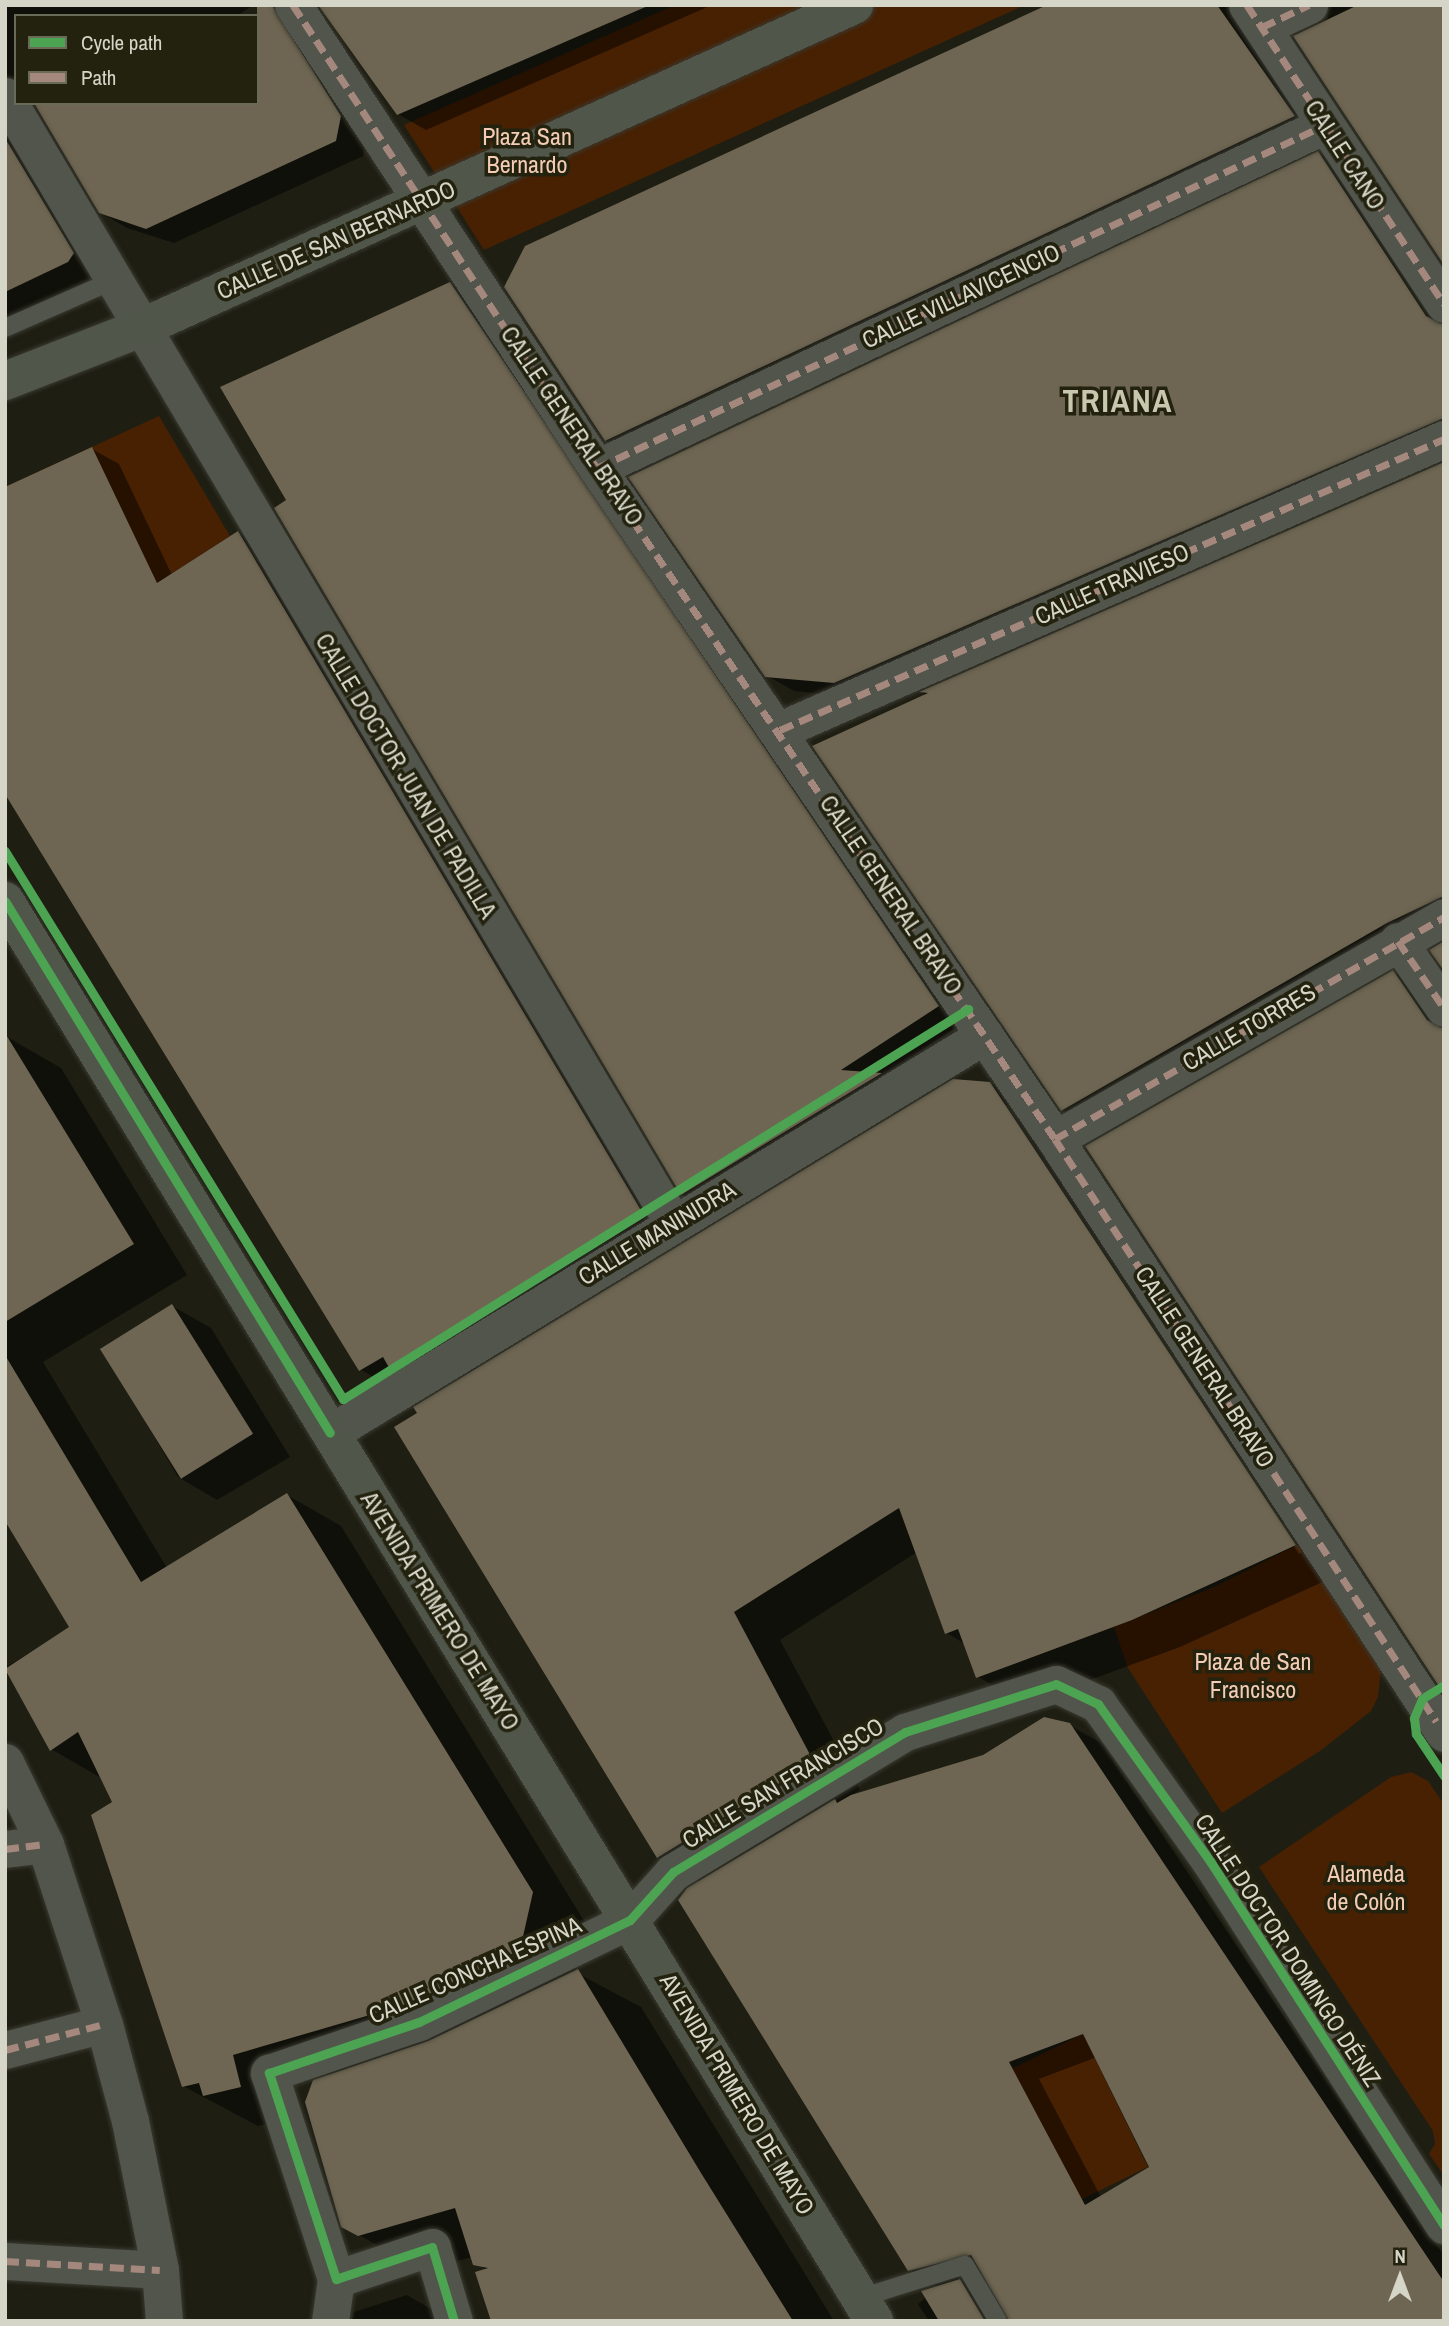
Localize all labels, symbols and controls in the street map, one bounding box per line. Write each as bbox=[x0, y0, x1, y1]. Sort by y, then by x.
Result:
legend bbox=[14, 14, 259, 105]
text: Cycle path bbox=[81, 28, 162, 57]
text: Path bbox=[81, 63, 116, 92]
street label: CALLE CANO bbox=[1299, 95, 1391, 215]
park label: Plaza San Bernardo bbox=[482, 123, 572, 179]
street label: CALLE DE SAN BERNARDO bbox=[212, 174, 460, 306]
street label: CALLE VILLAVICENCIO bbox=[857, 237, 1065, 355]
street label: CALLE GENERAL BRAVO bbox=[494, 321, 650, 531]
district label: TRIANA bbox=[1063, 382, 1173, 420]
street label: CALLE TRAVIESO bbox=[1030, 537, 1194, 631]
street label: CALLE DOCTOR JUAN DE PADILLA bbox=[309, 628, 503, 924]
street label: CALLE GENERAL BRAVO bbox=[813, 790, 969, 1000]
street label: CALLE TORRES bbox=[1177, 977, 1321, 1077]
street label: CALLE MANINIDRA bbox=[573, 1175, 741, 1291]
street label: CALLE GENERAL BRAVO bbox=[1129, 1261, 1281, 1473]
street label: AVENIDA PRIMERO DE MAYO bbox=[354, 1486, 526, 1736]
park label: Plaza de San Francisco bbox=[1194, 1648, 1312, 1704]
street label: CALLE SAN FRANCISCO bbox=[677, 1712, 889, 1854]
street label: CALLE DOCTOR DOMINGO DÉNIZ bbox=[1189, 1808, 1387, 2092]
park label: Alameda de Colón bbox=[1327, 1860, 1405, 1916]
street label: CALLE CONCHA ESPINA bbox=[364, 1910, 586, 2030]
street label: AVENIDA PRIMERO DE MAYO bbox=[653, 1968, 821, 2220]
north arrow bbox=[1365, 2242, 1435, 2312]
text: N bbox=[1394, 2243, 1406, 2269]

